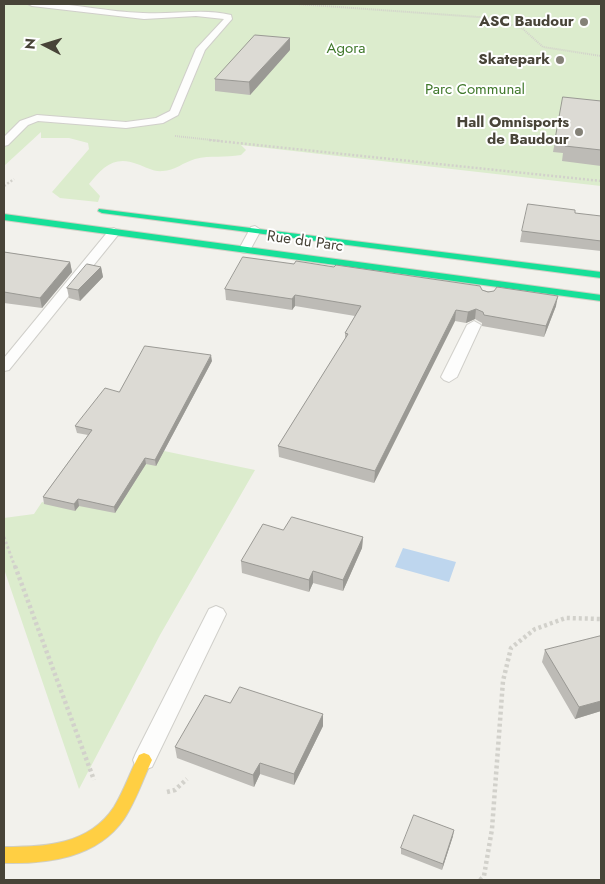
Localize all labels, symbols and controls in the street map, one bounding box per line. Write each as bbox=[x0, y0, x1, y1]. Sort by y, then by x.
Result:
place label: ASC Baudour bbox=[479, 13, 574, 31]
marker: ASC Baudour bbox=[578, 16, 590, 28]
north arrow bbox=[20, 20, 70, 70]
text: N bbox=[20, 37, 41, 50]
park label: Agora bbox=[327, 40, 365, 58]
place label: Skatepark bbox=[478, 51, 550, 69]
marker: Skatepark bbox=[554, 54, 566, 66]
park label: Parc Communal bbox=[425, 81, 525, 99]
place label: Hall Omnisports de Baudour bbox=[456, 114, 569, 149]
marker: Hall Omnisports de Baudour bbox=[573, 126, 585, 138]
street label: Rue du Parc bbox=[266, 228, 344, 256]

